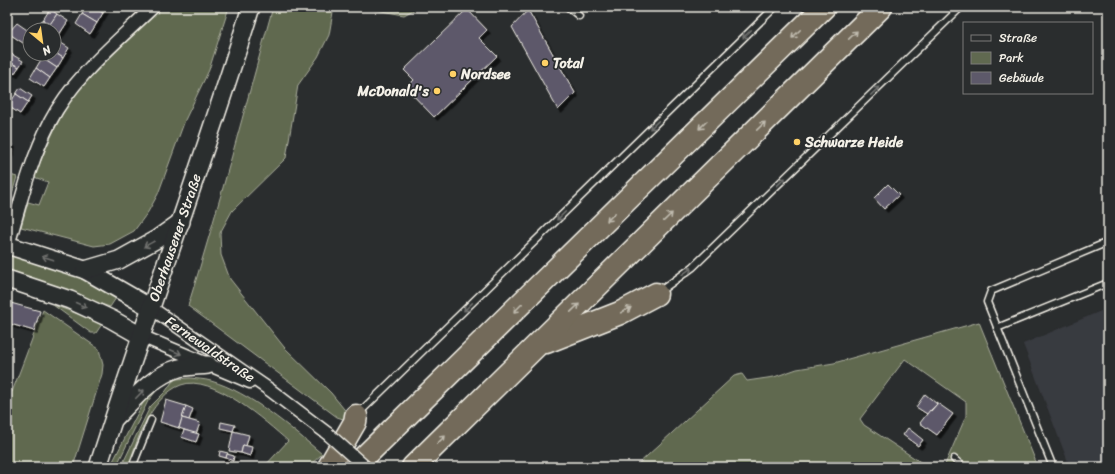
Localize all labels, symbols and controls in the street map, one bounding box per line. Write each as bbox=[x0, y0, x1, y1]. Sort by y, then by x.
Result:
north arrow bbox=[22, 22, 62, 62]
legend bbox=[963, 22, 1093, 94]
text: Straße bbox=[999, 27, 1037, 49]
one-way arrow bbox=[742, 29, 752, 39]
one-way arrow bbox=[791, 29, 801, 39]
one-way arrow bbox=[848, 30, 858, 39]
text: N bbox=[38, 40, 55, 61]
text: Park bbox=[999, 47, 1024, 69]
place label: Total bbox=[553, 51, 585, 76]
marker: Total bbox=[540, 58, 550, 68]
place label: Nordsee bbox=[460, 62, 511, 87]
text: Gebäude bbox=[999, 67, 1044, 89]
marker: Nordsee bbox=[448, 69, 458, 79]
place label: McDonald's bbox=[356, 79, 430, 104]
marker: McDonald's bbox=[432, 86, 442, 96]
one-way arrow bbox=[870, 86, 880, 96]
one-way arrow bbox=[649, 120, 659, 130]
one-way arrow bbox=[698, 121, 708, 130]
one-way arrow bbox=[756, 121, 766, 131]
place label: Schwarze Heide bbox=[804, 130, 904, 155]
marker: Schwarze Heide bbox=[792, 137, 802, 147]
street label: Oberhausener Straße bbox=[142, 170, 209, 305]
one-way arrow bbox=[776, 177, 786, 186]
one-way arrow bbox=[556, 211, 566, 221]
one-way arrow bbox=[606, 212, 616, 222]
one-way arrow bbox=[663, 212, 673, 222]
one-way arrow bbox=[143, 240, 155, 248]
one-way arrow bbox=[41, 254, 54, 261]
one-way arrow bbox=[682, 267, 693, 275]
one-way arrow bbox=[75, 302, 87, 309]
one-way arrow bbox=[463, 302, 473, 312]
one-way arrow bbox=[513, 303, 523, 313]
one-way arrow bbox=[570, 303, 580, 313]
one-way arrow bbox=[619, 306, 631, 313]
street label: Fernewaldstraße bbox=[160, 309, 260, 389]
one-way arrow bbox=[170, 349, 182, 356]
one-way arrow bbox=[135, 389, 144, 399]
one-way arrow bbox=[436, 435, 446, 445]

